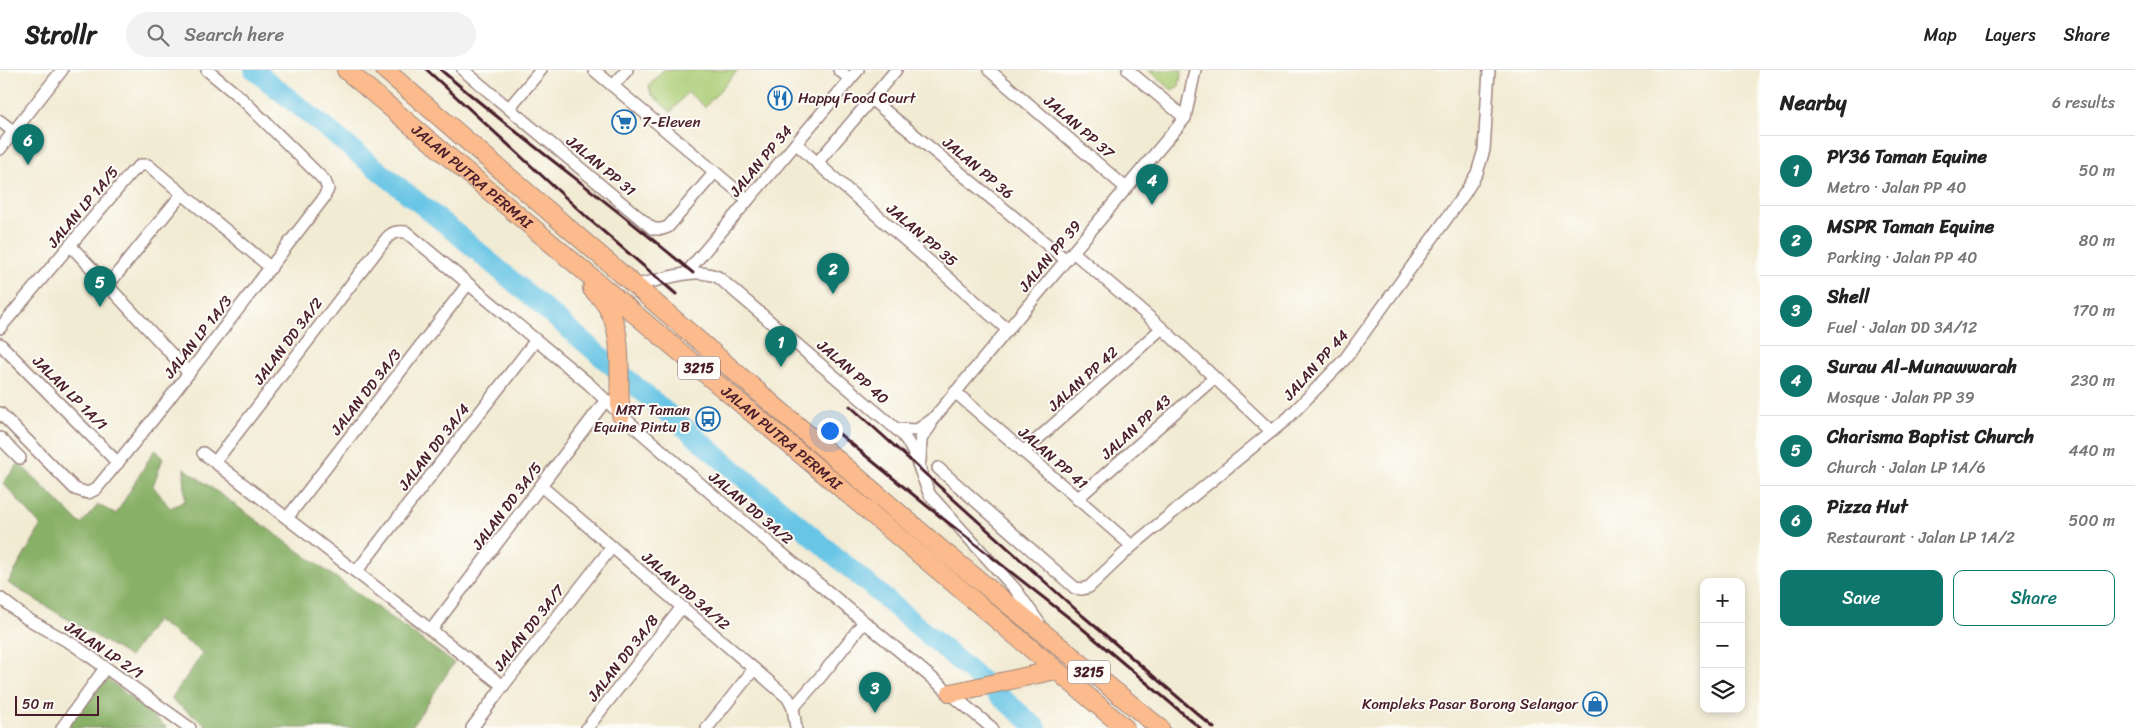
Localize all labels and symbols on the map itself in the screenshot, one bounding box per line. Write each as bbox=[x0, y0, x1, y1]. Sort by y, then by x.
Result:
restaurant icon: Happy Food Court bbox=[767, 85, 793, 111]
place label: Happy Food Court bbox=[798, 85, 916, 111]
street label: JALAN PP 37 bbox=[1037, 88, 1121, 166]
supermarket icon: 7-Eleven bbox=[611, 109, 637, 135]
place label: 7-Eleven bbox=[642, 109, 701, 135]
street label: JALAN PUTRA PERMAI bbox=[405, 117, 539, 236]
street label: JALAN PP 34 bbox=[722, 119, 799, 204]
pin: 6 bbox=[12, 124, 44, 165]
street label: JALAN PP 31 bbox=[560, 128, 642, 203]
street label: JALAN PP 36 bbox=[936, 130, 1020, 206]
street label: JALAN LP 1A/5 bbox=[40, 160, 125, 255]
pin: 4 bbox=[1136, 164, 1168, 205]
street label: JALAN PP 35 bbox=[880, 196, 963, 273]
street label: JALAN PP 39 bbox=[1011, 214, 1088, 299]
pin: 2 bbox=[817, 253, 849, 294]
pin: 5 bbox=[84, 266, 116, 307]
street label: JALAN LP 1A/3 bbox=[156, 290, 239, 385]
street label: JALAN DD 3A/2 bbox=[246, 291, 330, 391]
street label: JALAN PP 44 bbox=[1276, 323, 1355, 407]
pin: 1 bbox=[765, 326, 797, 367]
street label: JALAN PP 40 bbox=[810, 332, 895, 411]
street label: JALAN PP 42 bbox=[1041, 340, 1125, 419]
street label: JALAN DD 3A/3 bbox=[323, 343, 408, 442]
street label: JALAN LP 1A/1 bbox=[26, 349, 114, 437]
road number: 3215 bbox=[678, 356, 720, 380]
street label: JALAN PUTRA PERMAI bbox=[714, 378, 849, 497]
street label: JALAN PP 43 bbox=[1094, 388, 1177, 467]
place label: MRT Taman Equine Pintu B bbox=[593, 397, 690, 440]
street label: JALAN DD 3A/4 bbox=[391, 398, 476, 497]
bus stop icon: MRT Taman Equine Pintu B bbox=[695, 406, 721, 432]
your location bbox=[817, 418, 843, 444]
street label: JALAN PP 41 bbox=[1011, 419, 1094, 496]
street label: JALAN DD 3A/5 bbox=[465, 456, 549, 556]
street label: JALAN DD 3A/2 bbox=[702, 464, 799, 552]
street label: JALAN DD 3A/12 bbox=[635, 544, 736, 637]
street label: JALAN DD 3A/7 bbox=[486, 578, 572, 678]
street label: JALAN DD 3A/8 bbox=[580, 609, 665, 708]
street label: JALAN LP 2/1 bbox=[59, 613, 149, 686]
road number: 3215 bbox=[1068, 660, 1110, 684]
pin: 3 bbox=[859, 672, 891, 713]
place label: Kompleks Pasar Borong Selangor bbox=[1362, 691, 1579, 717]
shop icon: Kompleks Pasar Borong Selangor bbox=[1582, 691, 1608, 717]
scale bar bbox=[15, 693, 99, 716]

